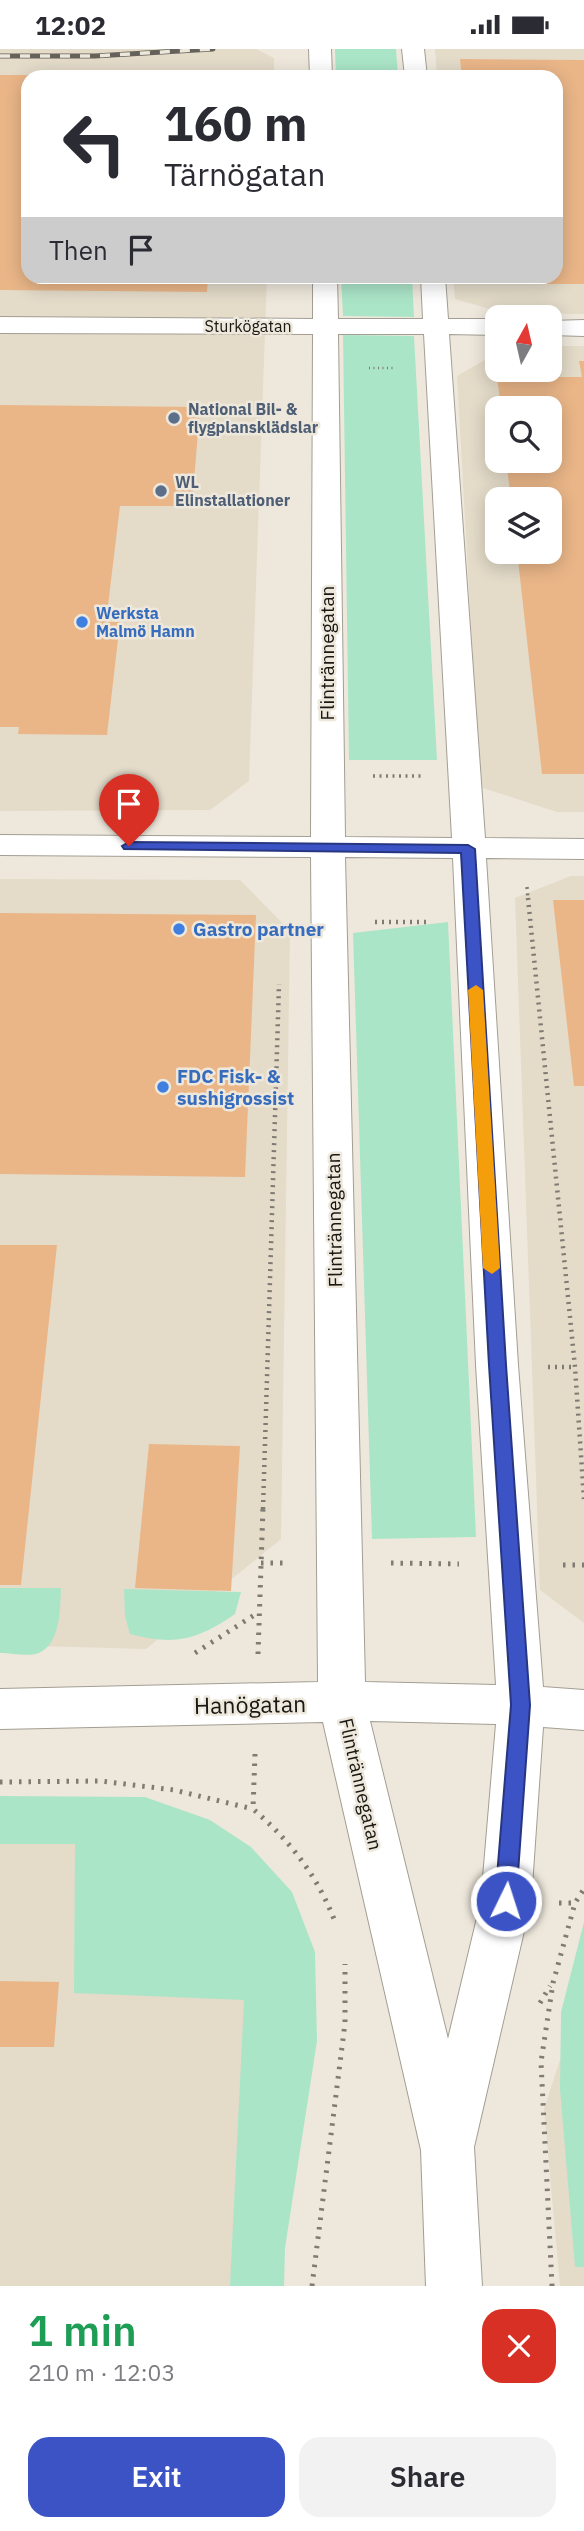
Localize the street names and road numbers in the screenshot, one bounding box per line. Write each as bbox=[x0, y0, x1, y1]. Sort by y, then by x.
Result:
street label: Sturkögatan bbox=[204, 316, 292, 336]
street label: Flintrännegatan bbox=[315, 586, 339, 720]
street label: Flintrännegatan bbox=[321, 1152, 347, 1288]
street label: Hanögatan bbox=[194, 1688, 306, 1720]
street label: Flintrännegatan bbox=[334, 1716, 388, 1852]

